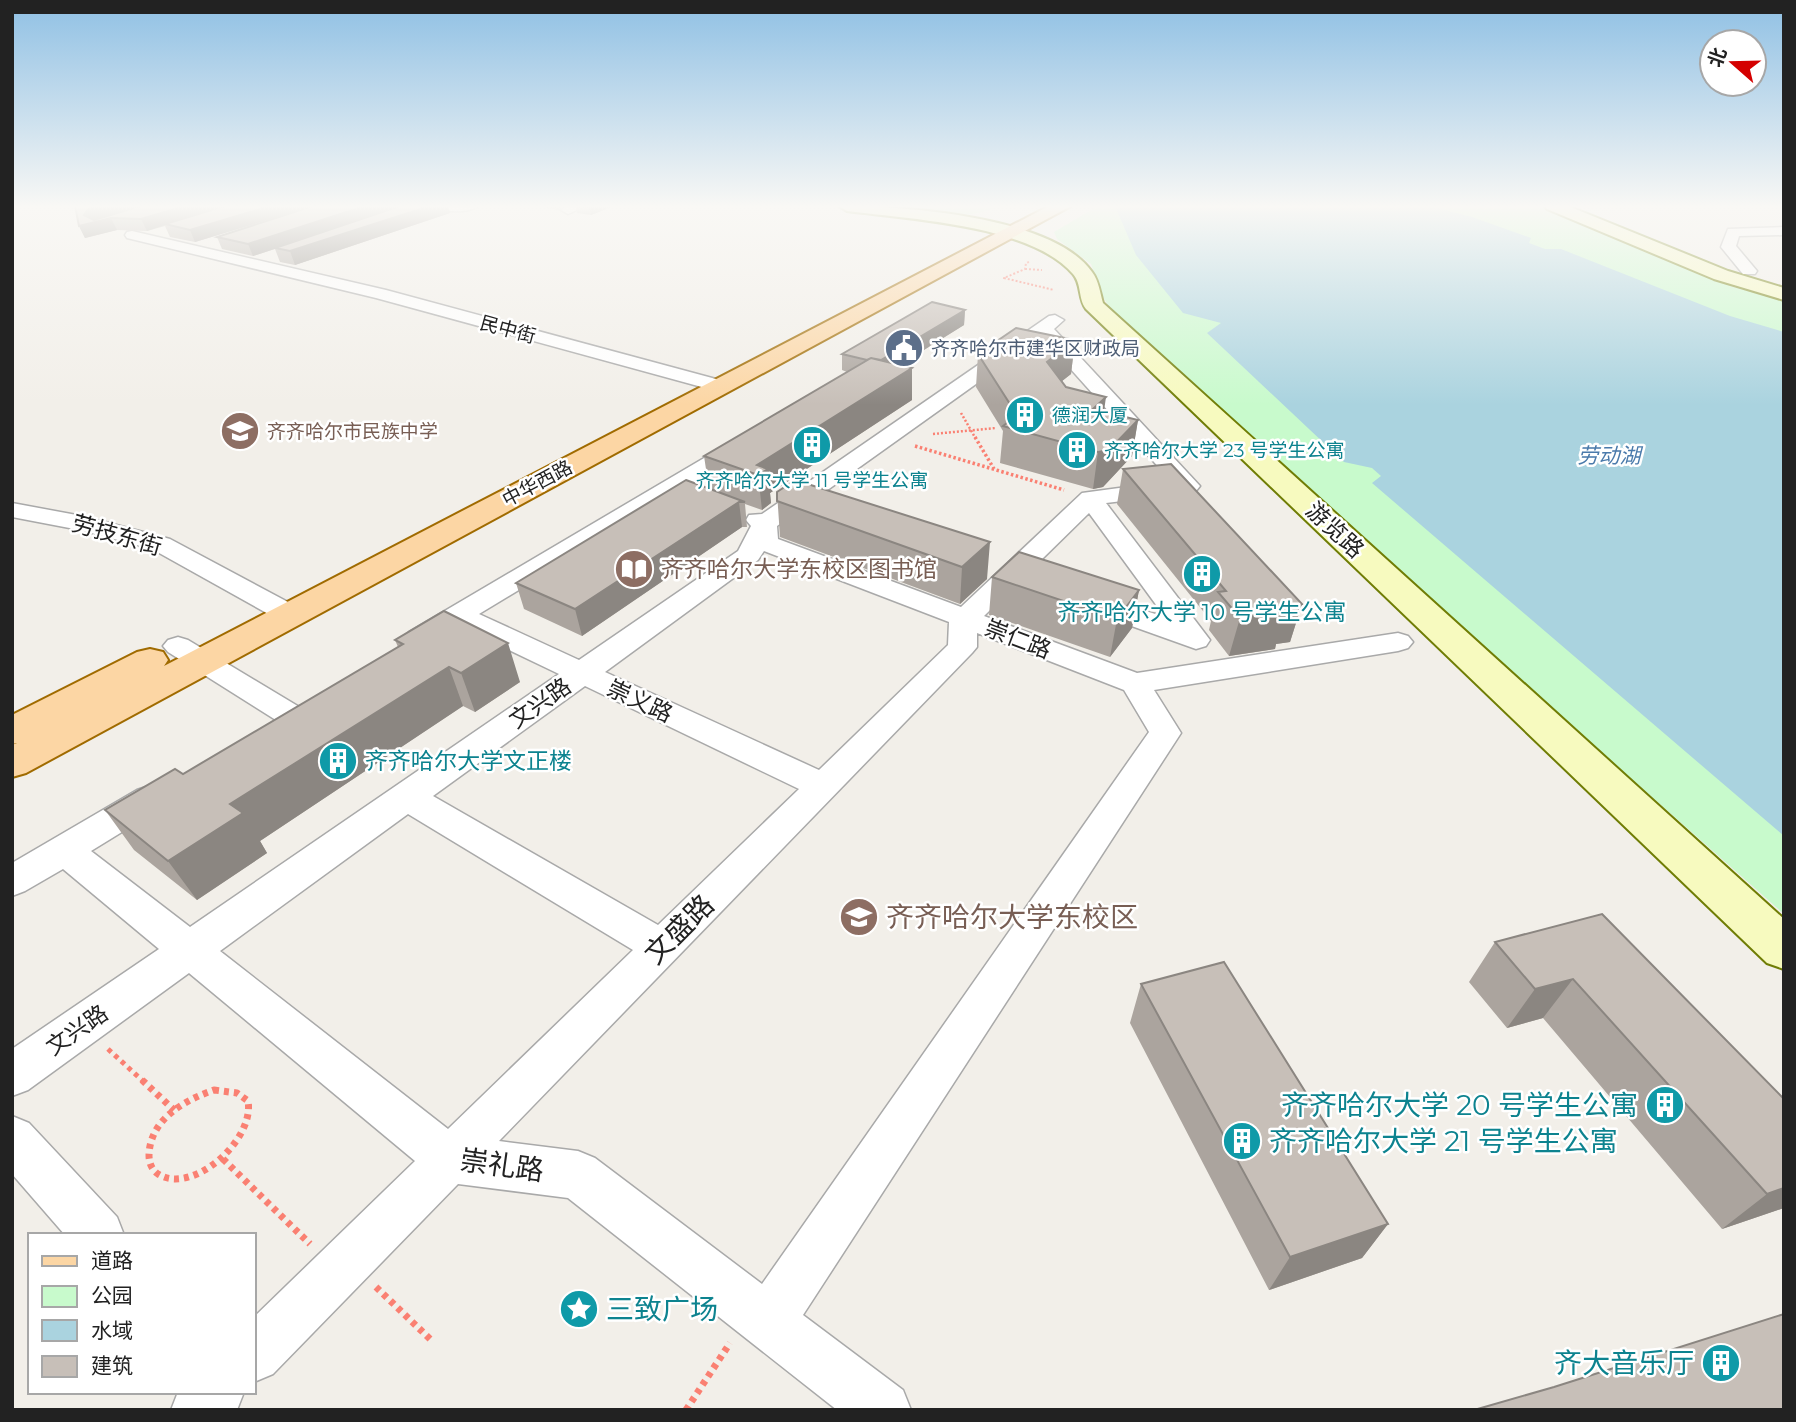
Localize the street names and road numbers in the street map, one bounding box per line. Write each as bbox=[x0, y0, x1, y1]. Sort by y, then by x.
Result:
street label: 民中街 bbox=[477, 311, 538, 348]
street label: 中华西路 bbox=[498, 455, 576, 511]
street label: 游览路 bbox=[1300, 496, 1370, 564]
street label: 劳技东街 bbox=[69, 509, 165, 561]
street label: 崇仁路 bbox=[981, 614, 1055, 664]
street label: 文兴路 bbox=[504, 672, 576, 734]
street label: 崇义路 bbox=[603, 674, 677, 728]
street label: 文盛路 bbox=[637, 887, 721, 971]
street label: 文兴路 bbox=[41, 999, 113, 1061]
street label: 崇礼路 bbox=[458, 1142, 546, 1188]

